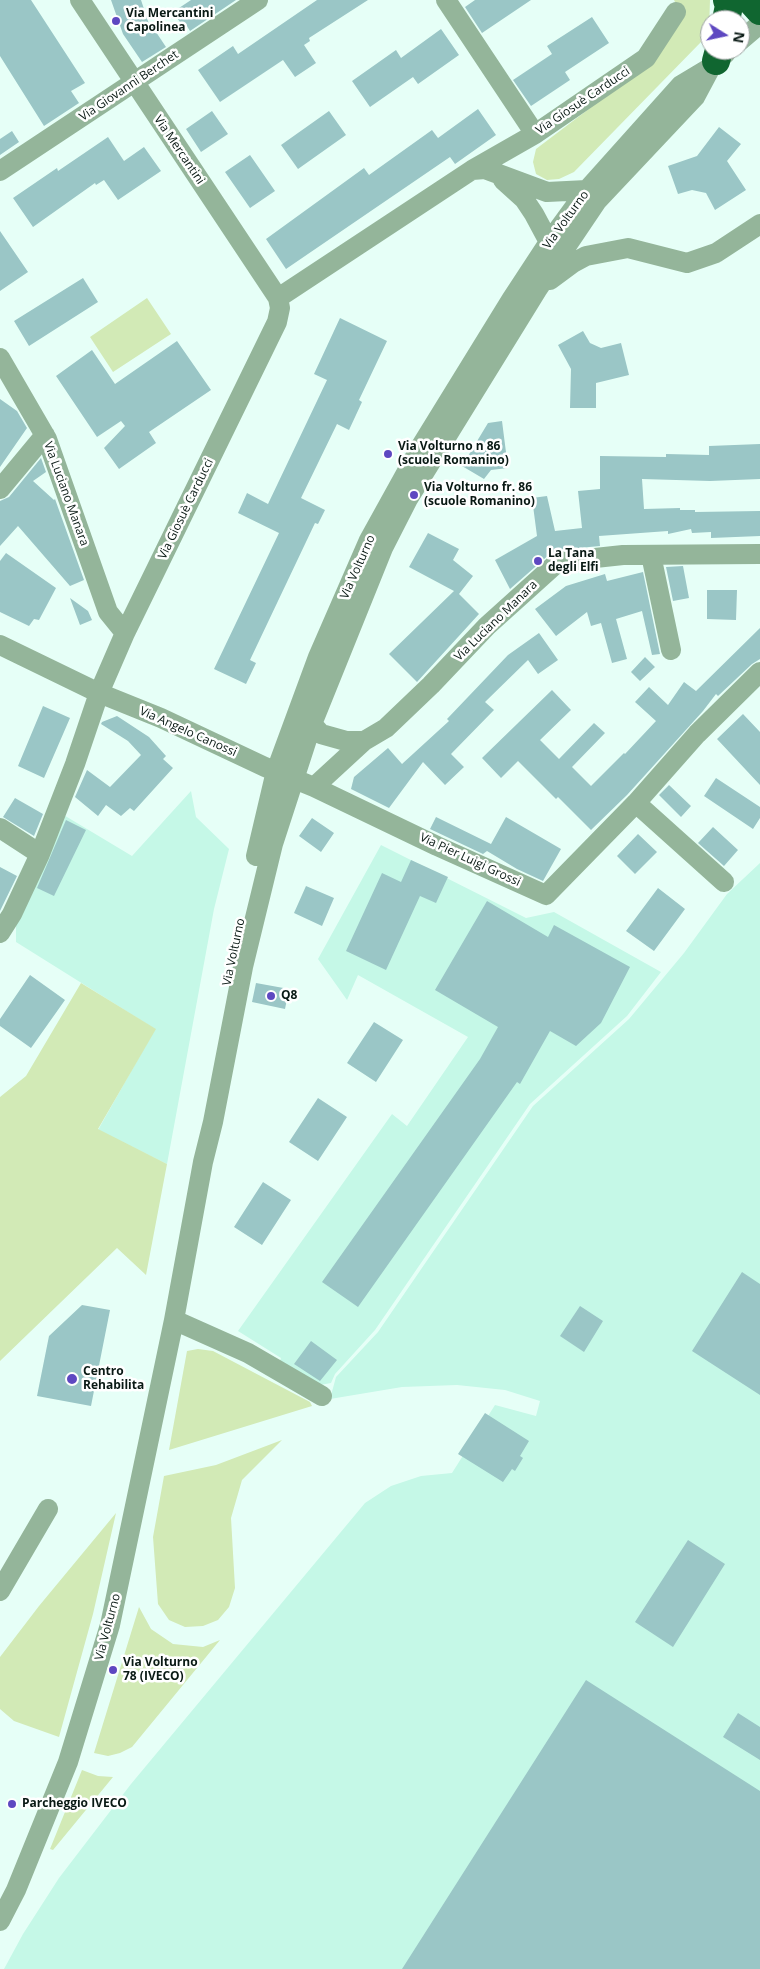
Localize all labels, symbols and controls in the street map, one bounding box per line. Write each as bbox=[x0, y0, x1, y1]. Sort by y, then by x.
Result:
place label: Via Mercantini Capolinea bbox=[126, 7, 213, 35]
north arrow bbox=[700, 10, 750, 60]
marker: Via Mercantini Capolinea bbox=[110, 15, 122, 27]
text: N bbox=[729, 30, 750, 45]
street label: Via Giovanni Berchet bbox=[77, 48, 181, 124]
street label: Via Giosuè Carducci bbox=[533, 64, 633, 138]
street label: Via Mercantini bbox=[151, 113, 207, 187]
street label: Via Volturno bbox=[540, 188, 592, 252]
street label: Via Luciano Manara bbox=[40, 440, 92, 548]
place label: Via Volturno n 86 (scuole Romanino) bbox=[398, 440, 509, 468]
marker: Via Volturno n 86 (scuole Romanino) bbox=[382, 448, 394, 460]
street label: Via Giosuè Carducci bbox=[155, 456, 217, 562]
place label: Via Volturno fr. 86 (scuole Romanino) bbox=[424, 481, 535, 509]
marker: Via Volturno fr. 86 (scuole Romanino) bbox=[408, 489, 420, 501]
street label: Via Volturno bbox=[337, 533, 379, 601]
place label: La Tana degli Elfi bbox=[548, 547, 599, 575]
marker: La Tana degli Elfi bbox=[532, 555, 544, 567]
street label: Via Luciano Manara bbox=[452, 578, 540, 664]
street label: Via Angelo Canossi bbox=[137, 704, 239, 760]
street label: Via Pier Luigi Grossi bbox=[417, 830, 523, 890]
street label: Via Volturno bbox=[220, 917, 248, 987]
place label: Q8 bbox=[281, 989, 297, 1003]
marker: Q8 bbox=[265, 990, 277, 1002]
place label: Centro Rehabilita bbox=[83, 1365, 144, 1393]
marker: Centro Rehabilita bbox=[65, 1372, 79, 1386]
street label: Via Volturno bbox=[92, 1592, 124, 1662]
place label: Via Volturno 78 (IVECO) bbox=[123, 1656, 198, 1684]
marker: Via Volturno 78 (IVECO) bbox=[107, 1664, 119, 1676]
place label: Parcheggio IVECO bbox=[22, 1797, 127, 1811]
marker: Parcheggio IVECO bbox=[6, 1798, 18, 1810]

